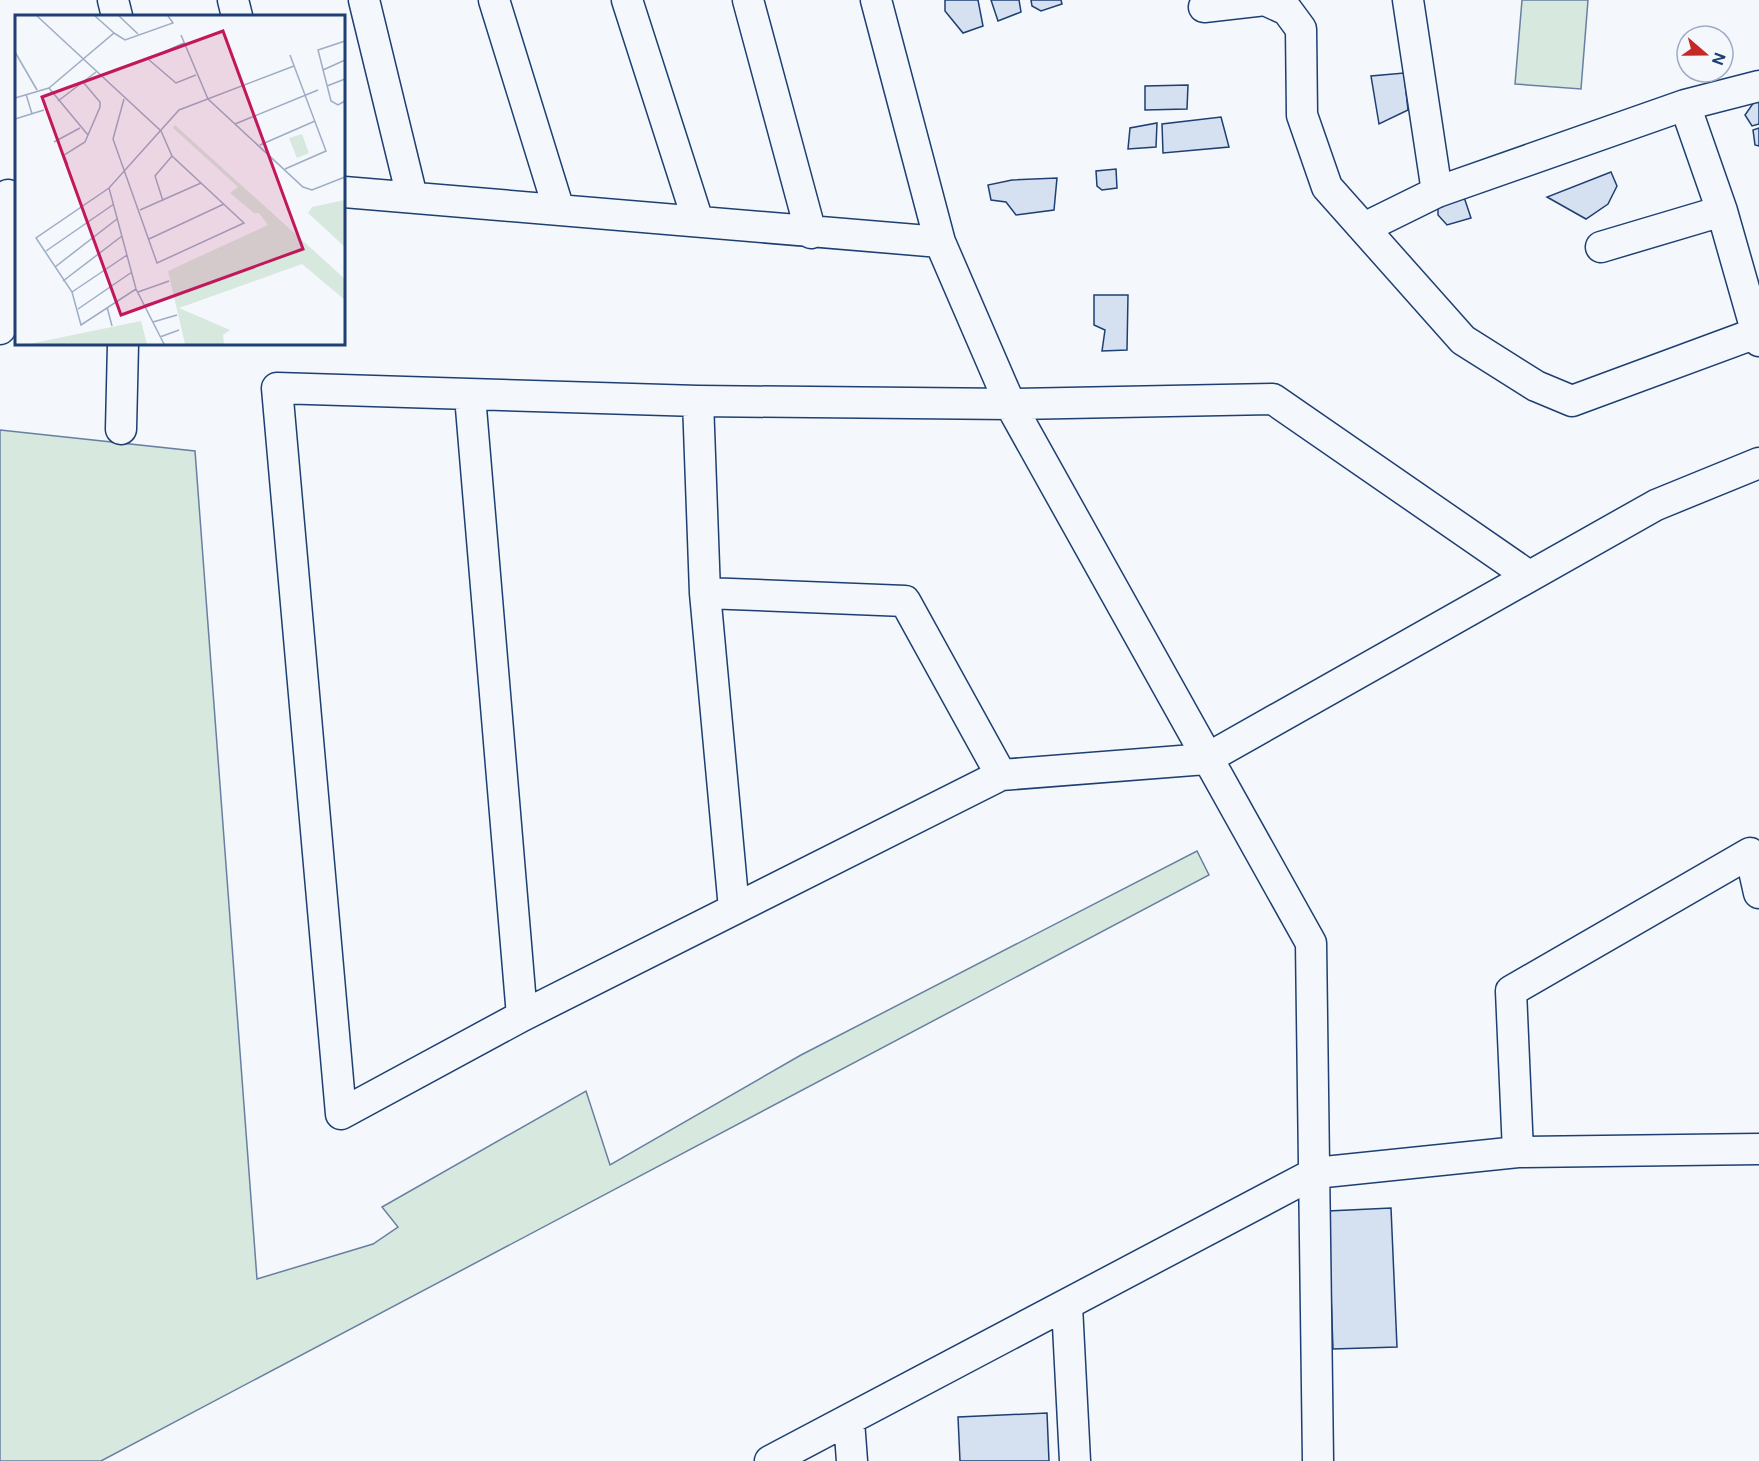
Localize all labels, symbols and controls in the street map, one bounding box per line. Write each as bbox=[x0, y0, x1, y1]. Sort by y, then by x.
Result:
inset map bbox=[15, 15, 345, 345]
north arrow bbox=[1675, 24, 1735, 84]
text: N bbox=[1707, 50, 1730, 68]

